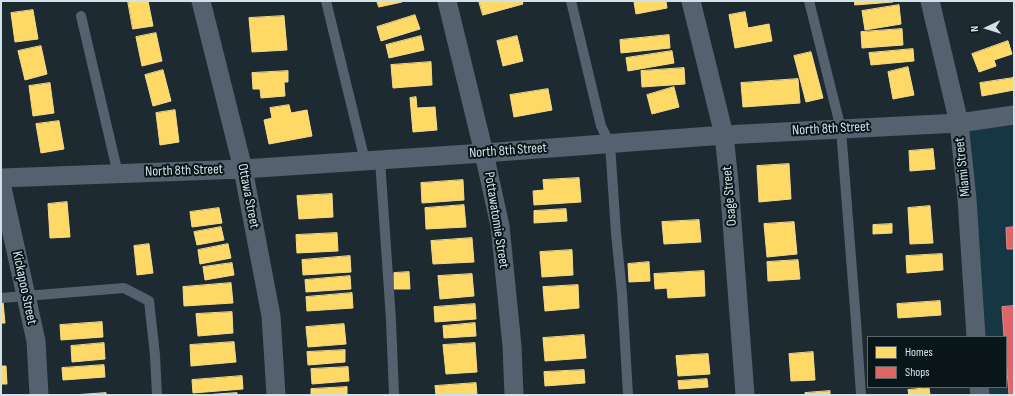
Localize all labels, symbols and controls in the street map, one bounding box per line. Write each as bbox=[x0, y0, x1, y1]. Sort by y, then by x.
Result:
north arrow bbox=[967, 8, 1007, 48]
text: N bbox=[968, 25, 981, 32]
street label: North 8th Street bbox=[792, 119, 870, 139]
street label: Miami Street bbox=[952, 136, 974, 198]
street label: North 8th Street bbox=[469, 140, 547, 162]
street label: North 8th Street bbox=[145, 161, 223, 181]
street label: Ottawa Street bbox=[234, 162, 262, 230]
street label: Osage Street bbox=[719, 165, 741, 227]
street label: Pottawatomie Street bbox=[480, 171, 512, 269]
street label: Kickapoo Street bbox=[8, 250, 40, 326]
legend bbox=[867, 336, 1007, 388]
text: Homes bbox=[905, 345, 933, 360]
text: Shops bbox=[905, 365, 930, 380]

